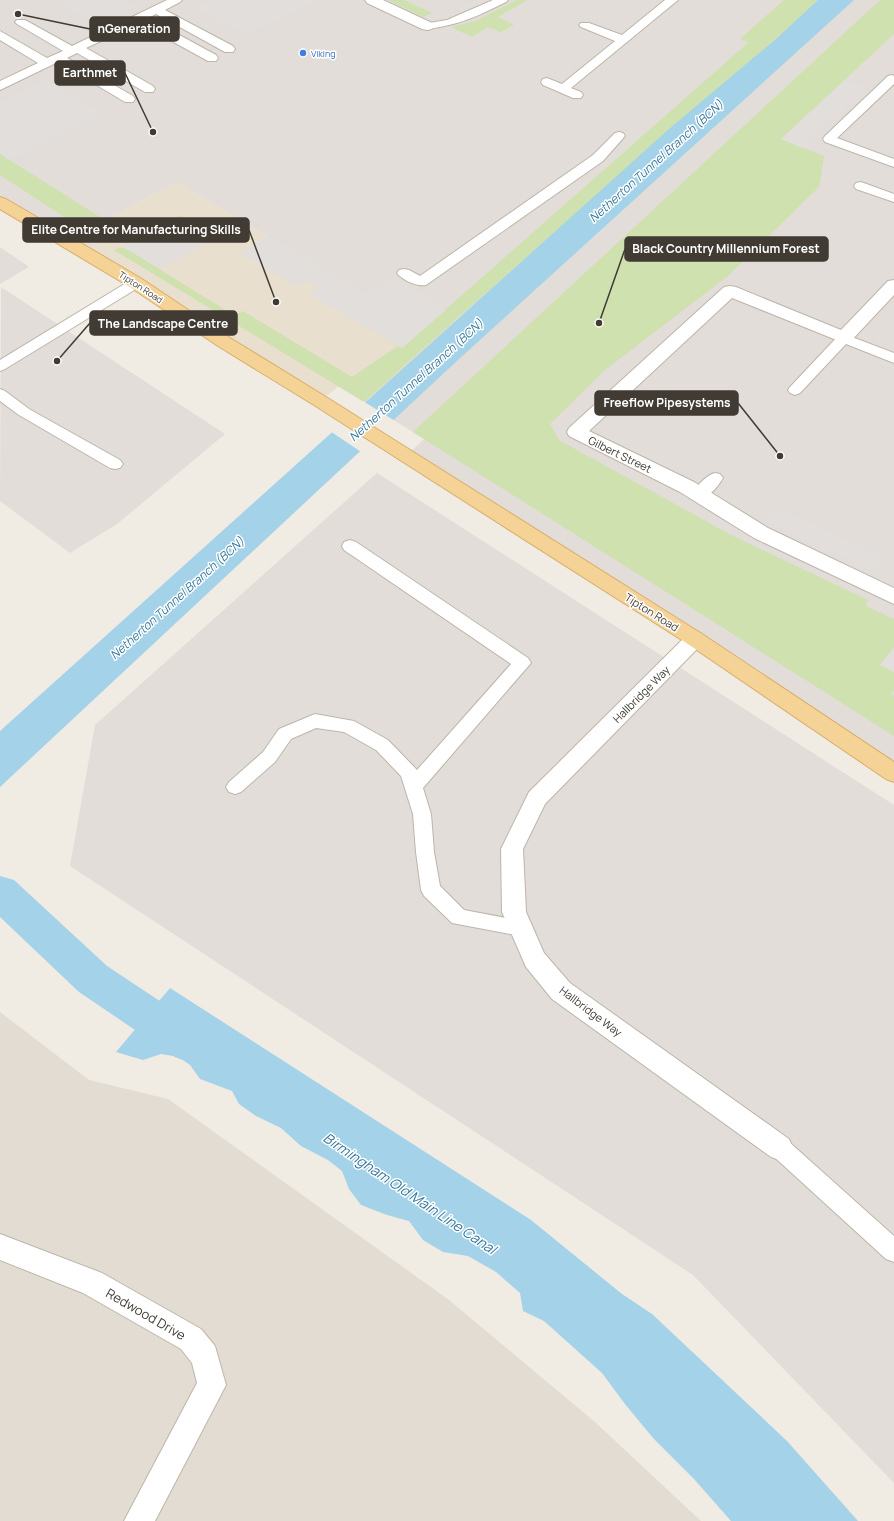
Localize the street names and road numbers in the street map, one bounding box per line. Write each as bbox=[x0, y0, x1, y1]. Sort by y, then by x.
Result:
street label: Tipton Road bbox=[116, 268, 166, 306]
street label: Gilbert Street bbox=[586, 432, 654, 476]
street label: Tipton Road bbox=[622, 589, 682, 635]
street label: Hallbridge Way bbox=[609, 662, 673, 726]
street label: Hallbridge Way bbox=[557, 982, 626, 1040]
street label: Redwood Drive bbox=[103, 1284, 190, 1344]

